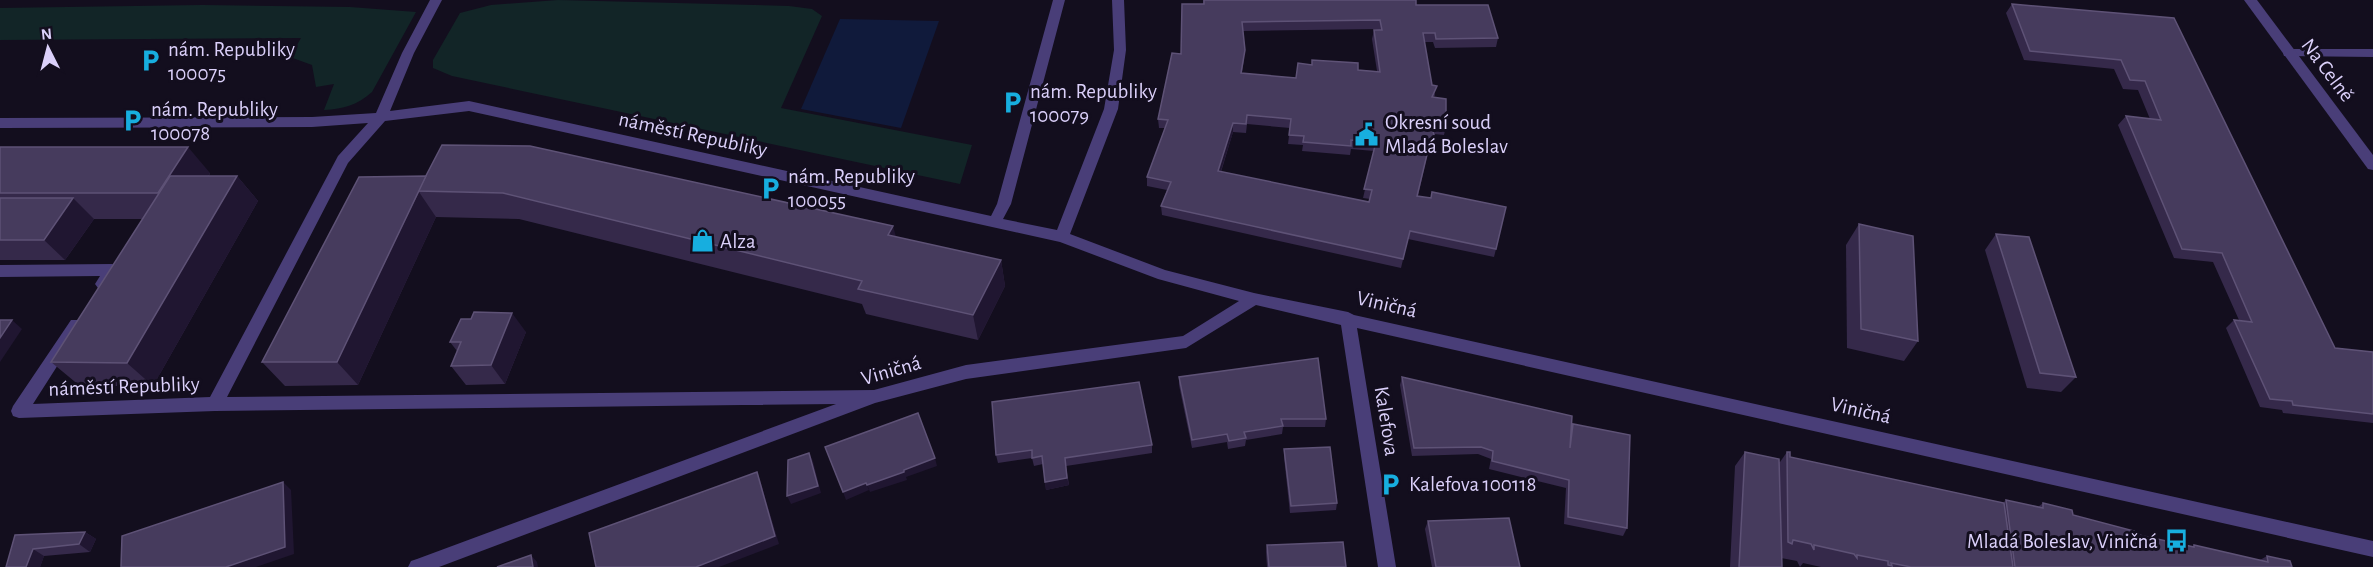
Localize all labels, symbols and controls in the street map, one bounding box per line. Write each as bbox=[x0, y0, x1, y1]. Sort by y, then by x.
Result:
north arrow bbox=[18, 18, 78, 78]
text: N bbox=[40, 26, 53, 43]
street label: Na Celně bbox=[2297, 35, 2358, 106]
place label: nám. Republiky 100075 bbox=[168, 39, 295, 84]
parking icon: nám. Republiky 100075 bbox=[137, 48, 163, 74]
place label: nám. Republiky 100079 bbox=[1030, 81, 1157, 126]
parking icon: nám. Republiky 100079 bbox=[999, 90, 1025, 116]
place label: nám. Republiky 100078 bbox=[151, 99, 278, 144]
parking icon: nám. Republiky 100078 bbox=[120, 108, 146, 134]
street label: náměstí Republiky bbox=[617, 108, 769, 161]
place label: Okresní soud Mladá Boleslav bbox=[1385, 112, 1508, 157]
public building icon: Okresní soud Mladá Boleslav bbox=[1354, 121, 1380, 147]
place label: nám. Republiky 100055 bbox=[788, 166, 915, 211]
parking icon: nám. Republiky 100055 bbox=[757, 175, 783, 201]
shop icon: Alza bbox=[689, 228, 715, 254]
place label: Alza bbox=[720, 231, 756, 252]
street label: Viničná bbox=[1355, 287, 1419, 322]
street label: Viničná bbox=[859, 352, 924, 389]
street label: náměstí Republiky bbox=[48, 373, 200, 400]
street label: Kalefova bbox=[1371, 385, 1402, 458]
street label: Viničná bbox=[1829, 393, 1893, 428]
parking icon: Kalefova 100118 bbox=[1378, 471, 1404, 497]
place label: Kalefova 100118 bbox=[1409, 474, 1536, 495]
bus stop icon: Mladá Boleslav, Viničná bbox=[2163, 528, 2189, 554]
place label: Mladá Boleslav, Viničná bbox=[1967, 531, 2158, 552]

